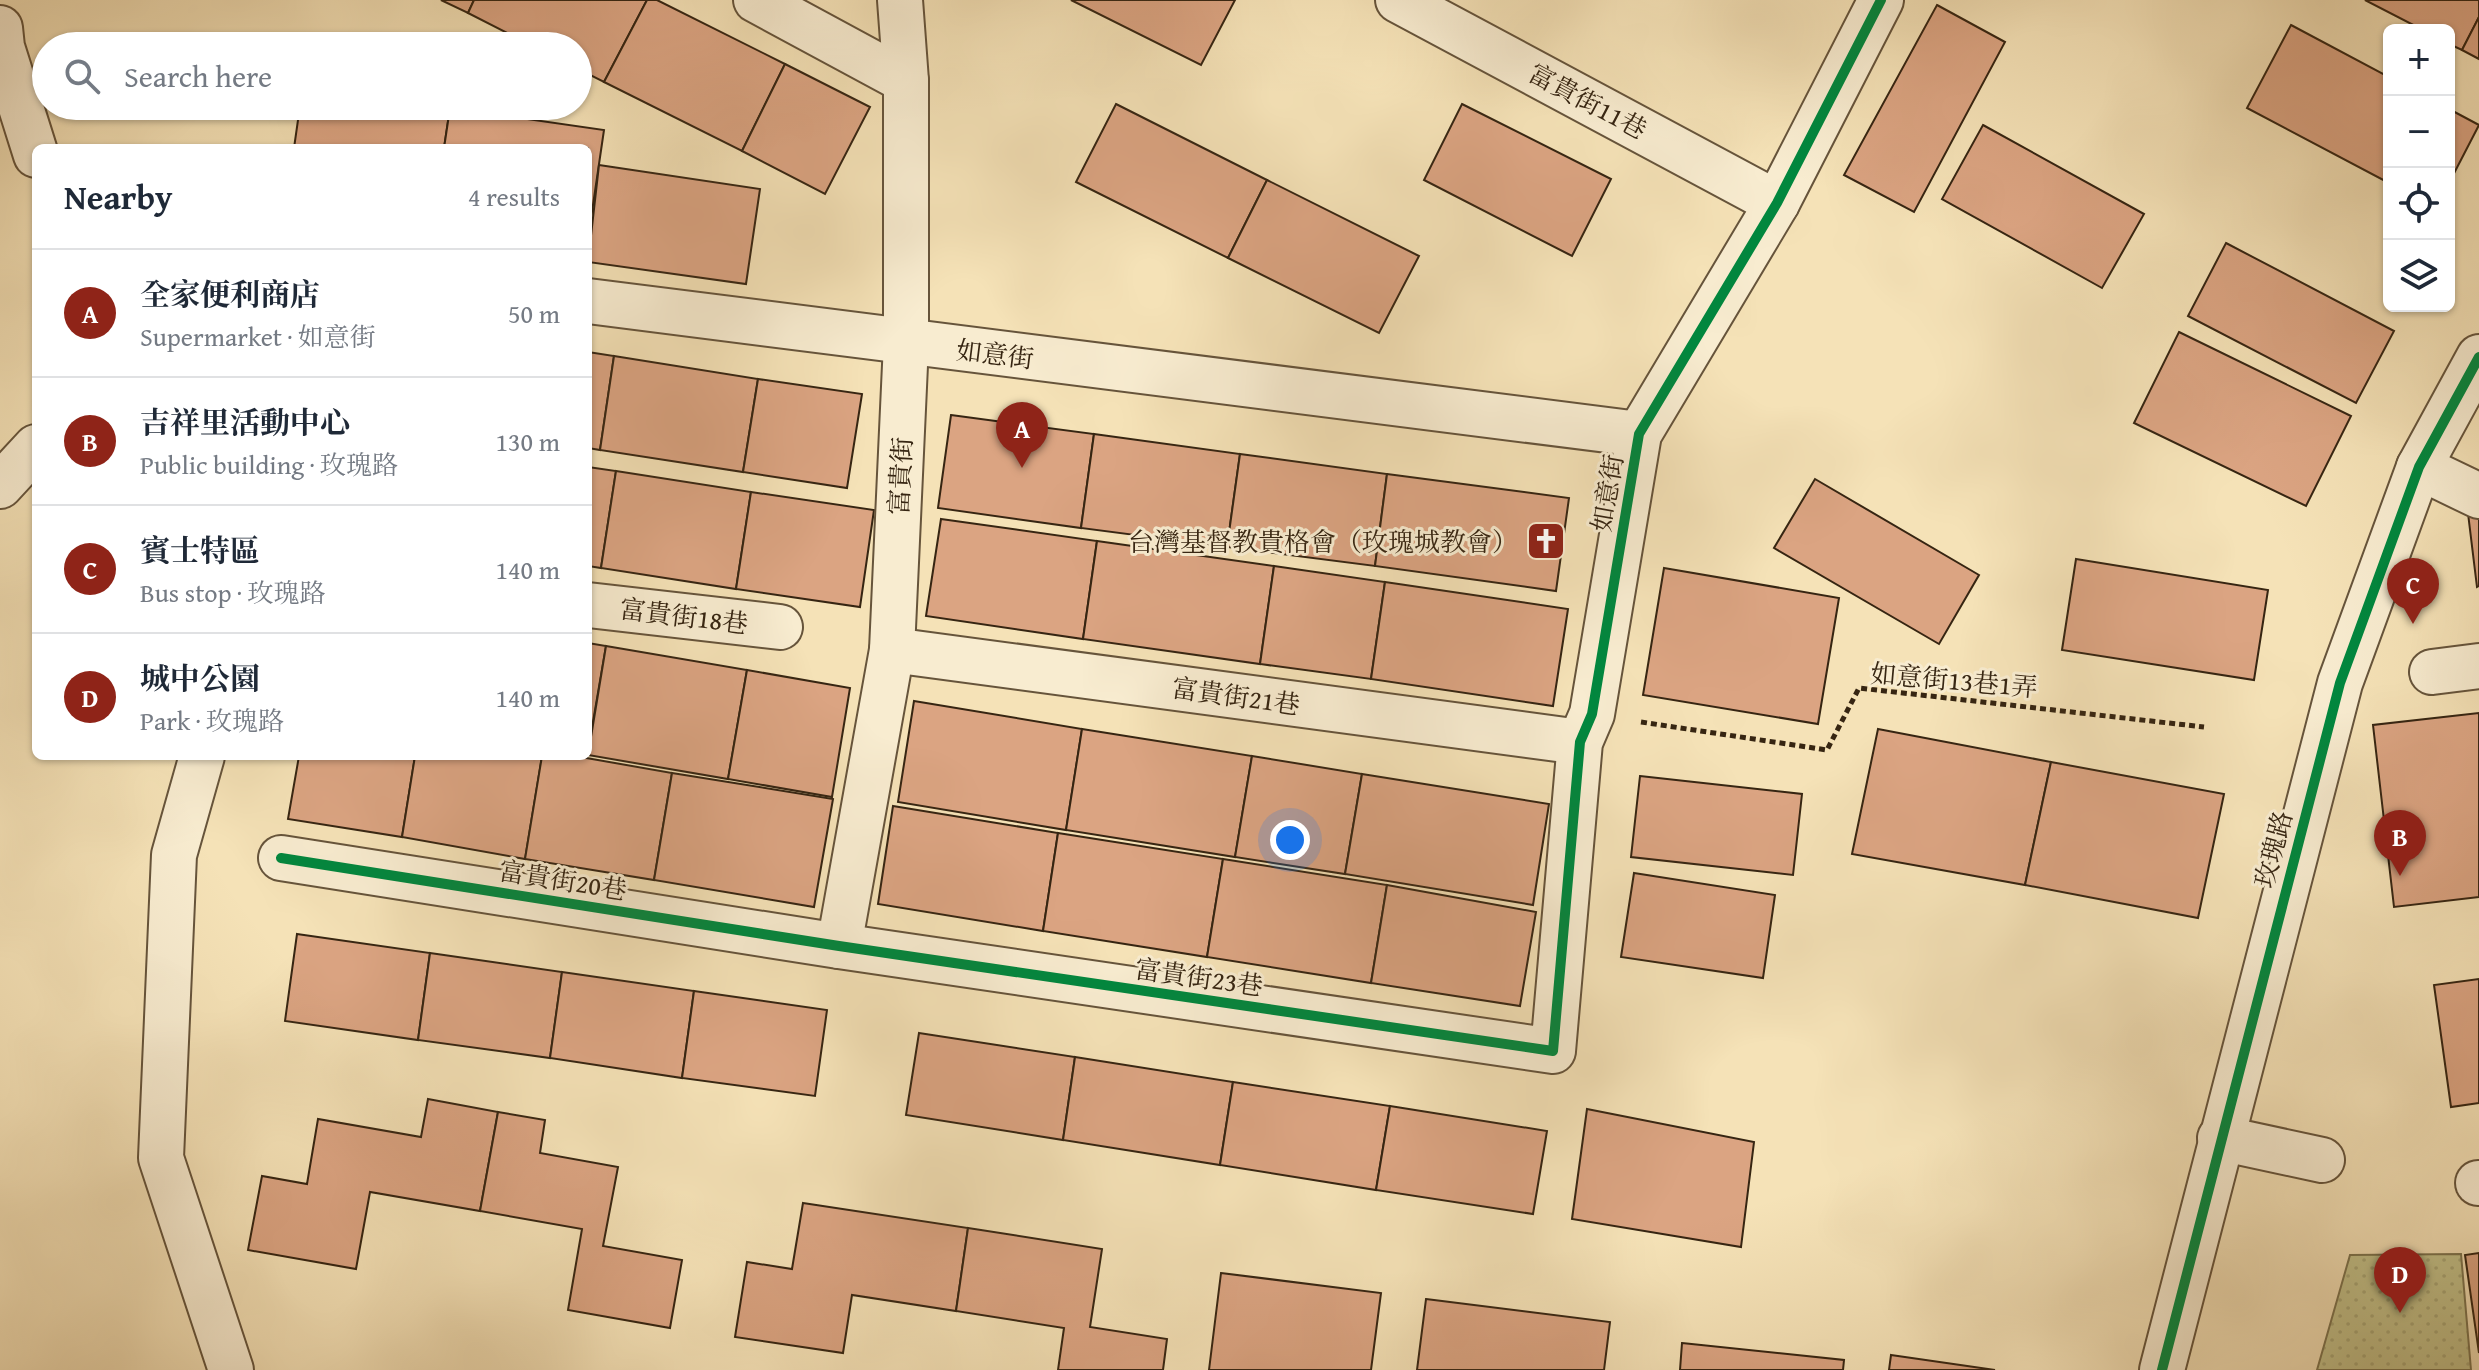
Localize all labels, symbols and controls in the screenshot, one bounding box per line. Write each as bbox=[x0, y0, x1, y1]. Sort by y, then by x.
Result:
map controls bbox=[2383, 24, 2455, 312]
button: + bbox=[2383, 24, 2455, 96]
search box bbox=[32, 32, 592, 120]
street label: 富貴街11巷 bbox=[1522, 53, 1654, 149]
icon: search bbox=[60, 54, 104, 98]
text: Search here bbox=[124, 54, 272, 98]
button: − bbox=[2383, 96, 2455, 168]
button: locate bbox=[2383, 168, 2455, 240]
text: Nearby bbox=[64, 172, 173, 221]
text: 4 results bbox=[468, 177, 560, 216]
button: layers bbox=[2383, 240, 2455, 312]
text: 全家便利商店 bbox=[140, 272, 320, 316]
text: A bbox=[82, 294, 98, 333]
text: 50 m bbox=[508, 294, 560, 333]
text: Supermarket · 如意街 bbox=[140, 317, 376, 356]
street label: 如意街 bbox=[954, 330, 1036, 378]
text: 吉祥里活動中心 bbox=[140, 400, 350, 444]
pin: A bbox=[996, 402, 1048, 468]
text: B bbox=[82, 422, 98, 461]
text: 130 m bbox=[495, 422, 560, 461]
street label: 富貴街 bbox=[878, 436, 922, 516]
text: Public building · 玫瑰路 bbox=[140, 445, 398, 484]
street label: 如意街 bbox=[1581, 451, 1633, 535]
church icon: 台灣基督教貴格會（玫瑰城教會） bbox=[1525, 520, 1567, 562]
place label: 台灣基督教貴格會（玫瑰城教會） bbox=[1128, 522, 1518, 561]
text: 賓士特區 bbox=[140, 528, 260, 572]
text: C bbox=[83, 550, 97, 589]
text: 140 m bbox=[495, 550, 560, 589]
pin: C bbox=[2387, 558, 2439, 624]
text: Bus stop · 玫瑰路 bbox=[140, 573, 325, 612]
street label: 富貴街18巷 bbox=[618, 589, 750, 643]
street label: 如意街13巷1弄 bbox=[1869, 653, 2039, 707]
text: 城中公園 bbox=[140, 656, 260, 700]
street label: 富貴街21巷 bbox=[1169, 668, 1303, 724]
text: D bbox=[82, 678, 98, 717]
text: 140 m bbox=[495, 678, 560, 717]
text: Park · 玫瑰路 bbox=[140, 701, 284, 740]
street label: 玫瑰路 bbox=[2244, 806, 2302, 892]
pin: B bbox=[2374, 810, 2426, 876]
your location bbox=[1270, 820, 1310, 860]
street label: 富貴街20巷 bbox=[496, 851, 630, 909]
street label: 富貴街23巷 bbox=[1132, 949, 1266, 1005]
pin: D bbox=[2374, 1247, 2426, 1313]

